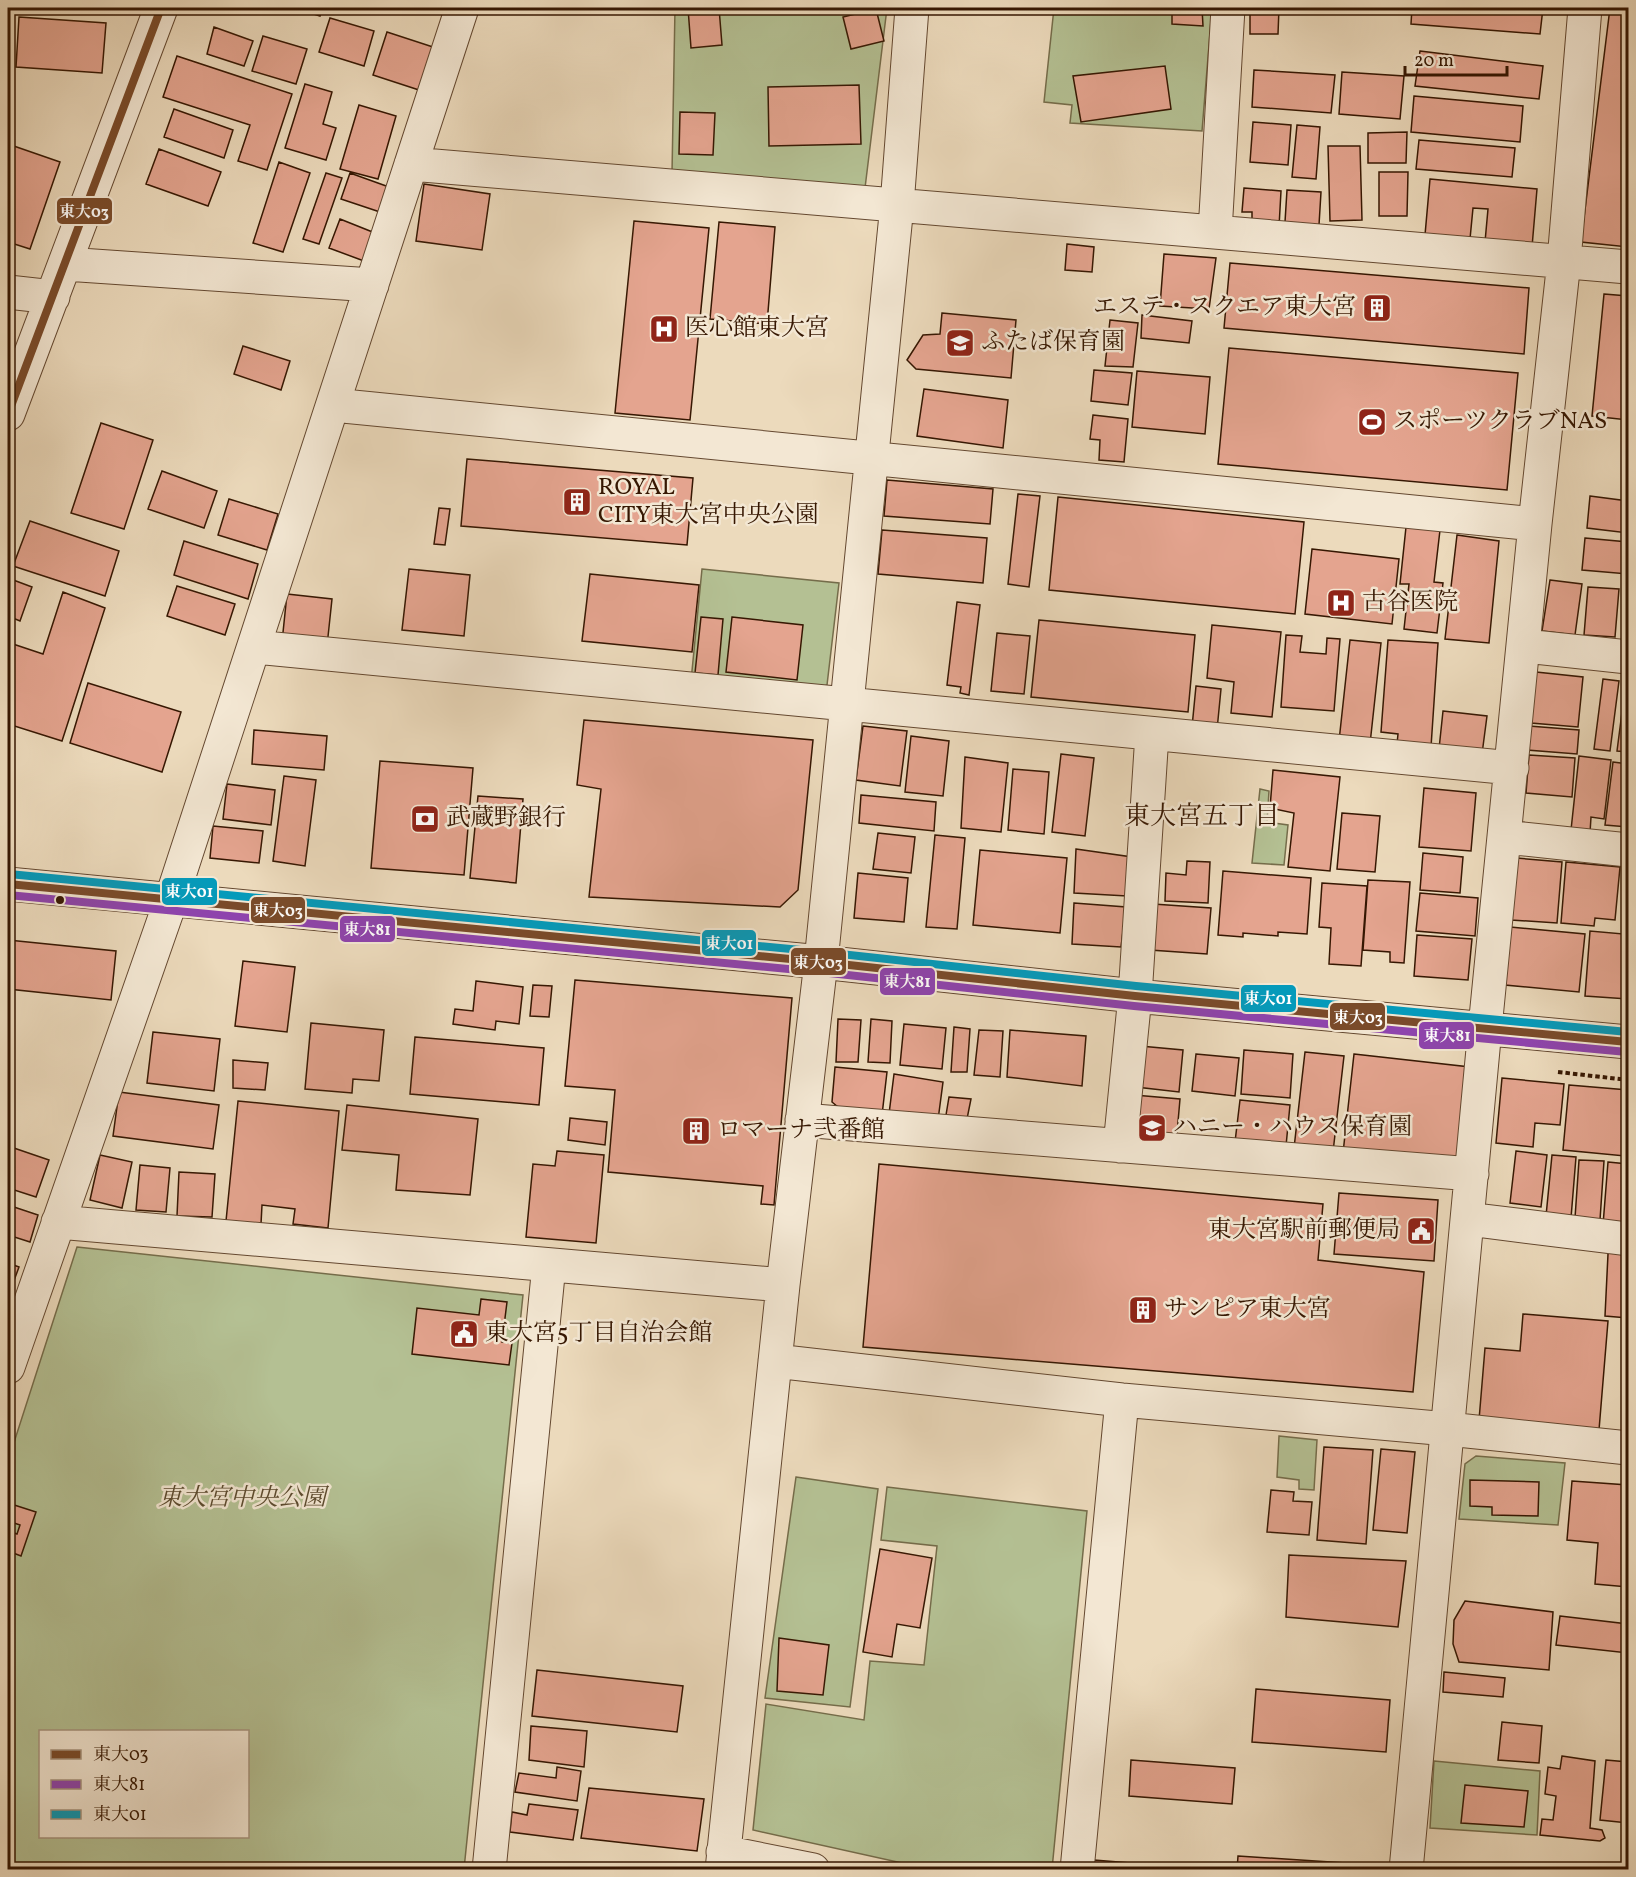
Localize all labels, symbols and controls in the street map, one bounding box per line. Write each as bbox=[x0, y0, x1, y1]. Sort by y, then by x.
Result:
scale bar bbox=[1405, 39, 1507, 77]
text: 20 m bbox=[1414, 49, 1454, 74]
line badge: 東大03 bbox=[56, 197, 113, 225]
text: 東大03 bbox=[59, 202, 109, 224]
place label: エステ・スクエア東大宮 bbox=[1093, 291, 1356, 325]
building icon: エステ・スクエア東大宮 bbox=[1361, 292, 1393, 324]
place label: 医心館東大宮 bbox=[685, 312, 829, 346]
hospital icon: 医心館東大宮 bbox=[648, 313, 680, 345]
place label: ふたば保育園 bbox=[981, 326, 1125, 360]
school or university icon: ふたば保育園 bbox=[944, 327, 976, 359]
place label: スポーツクラブNAS bbox=[1393, 405, 1607, 439]
sports icon: スポーツクラブNAS bbox=[1356, 406, 1388, 438]
place label: ROYAL CITY東大宮中央公園 bbox=[598, 471, 819, 533]
building icon: ROYAL CITY東大宮中央公園 bbox=[561, 486, 593, 518]
place label: 古谷医院 bbox=[1362, 586, 1458, 620]
hospital icon: 古谷医院 bbox=[1325, 587, 1357, 619]
district label: 東大宮五丁目 bbox=[1124, 799, 1280, 835]
place label: 武蔵野銀行 bbox=[446, 802, 566, 836]
bank icon: 武蔵野銀行 bbox=[409, 803, 441, 835]
line badge: 東大01 bbox=[161, 877, 218, 906]
text: 東大01 bbox=[165, 882, 213, 904]
unlabelled marker bbox=[54, 894, 66, 906]
line badge: 東大03 bbox=[250, 896, 306, 924]
text: 東大03 bbox=[253, 901, 303, 923]
line badge: 東大81 bbox=[339, 915, 396, 943]
text: 東大81 bbox=[343, 920, 391, 942]
line badge: 東大01 bbox=[701, 929, 757, 957]
text: 東大01 bbox=[705, 934, 753, 956]
line badge: 東大03 bbox=[790, 947, 847, 976]
text: 東大03 bbox=[793, 953, 843, 975]
line badge: 東大81 bbox=[879, 967, 936, 996]
text: 東大81 bbox=[883, 972, 931, 994]
line badge: 東大01 bbox=[1240, 984, 1297, 1013]
text: 東大01 bbox=[1244, 989, 1292, 1011]
line badge: 東大03 bbox=[1329, 1002, 1386, 1031]
text: 東大03 bbox=[1333, 1008, 1383, 1030]
line badge: 東大81 bbox=[1418, 1021, 1475, 1050]
text: 東大81 bbox=[1423, 1026, 1471, 1048]
place label: ハニー・ハウス保育園 bbox=[1173, 1111, 1412, 1145]
school or university icon: ハニー・ハウス保育園 bbox=[1136, 1112, 1168, 1144]
place label: ロマーナ弐番館 bbox=[717, 1114, 885, 1148]
building icon: ロマーナ弐番館 bbox=[680, 1115, 712, 1147]
place label: 東大宮駅前郵便局 bbox=[1208, 1214, 1400, 1248]
public building icon: 東大宮駅前郵便局 bbox=[1405, 1215, 1437, 1247]
place label: サンピア東大宮 bbox=[1164, 1293, 1331, 1327]
building icon: サンピア東大宮 bbox=[1127, 1294, 1159, 1326]
place label: 東大宮5丁目自治会館 bbox=[485, 1317, 713, 1351]
public building icon: 東大宮5丁目自治会館 bbox=[448, 1318, 480, 1350]
park label: 東大宮中央公園 bbox=[158, 1482, 330, 1516]
legend bbox=[39, 1730, 249, 1838]
text: 東大03 bbox=[93, 1743, 149, 1768]
text: 東大81 bbox=[93, 1773, 145, 1798]
text: 東大01 bbox=[93, 1803, 147, 1828]

